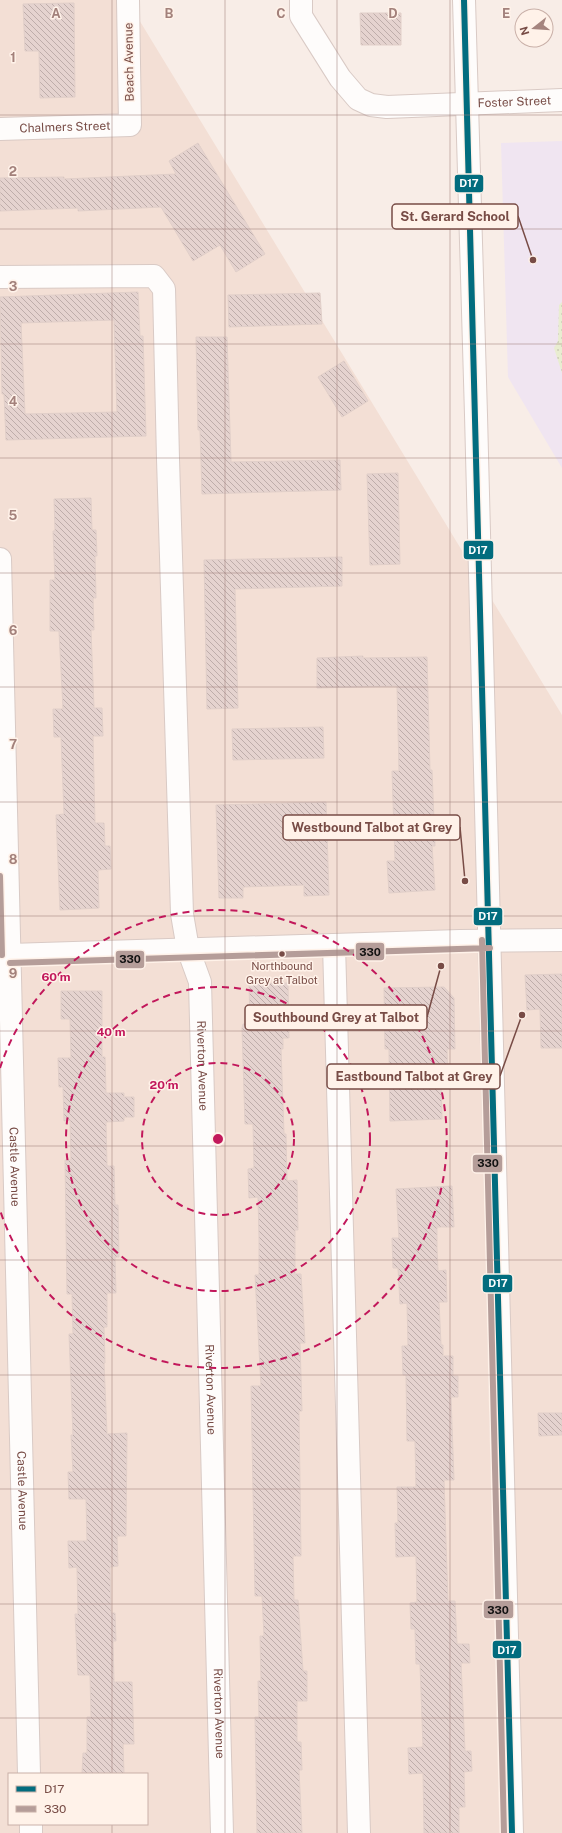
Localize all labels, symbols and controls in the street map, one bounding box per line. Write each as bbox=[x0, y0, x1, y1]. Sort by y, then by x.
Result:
text: A bbox=[51, 6, 61, 21]
text: B bbox=[165, 6, 174, 21]
text: C bbox=[276, 6, 286, 21]
text: D bbox=[388, 6, 398, 21]
text: E bbox=[502, 6, 510, 21]
north arrow bbox=[514, 8, 554, 48]
street label: Beach Avenue bbox=[121, 22, 137, 102]
text: N bbox=[517, 25, 531, 37]
text: 1 bbox=[10, 50, 16, 65]
street label: Foster Street bbox=[477, 93, 552, 110]
street label: Chalmers Street bbox=[19, 119, 111, 135]
text: 2 bbox=[9, 164, 17, 179]
line badge: D17 bbox=[454, 174, 484, 193]
text: D17 bbox=[459, 177, 479, 189]
callout: St. Gerard School bbox=[392, 204, 518, 229]
text: St. Gerard School bbox=[400, 209, 510, 224]
text: 3 bbox=[9, 279, 18, 294]
text: 4 bbox=[9, 394, 18, 409]
text: 5 bbox=[9, 508, 18, 523]
line badge: D17 bbox=[463, 540, 494, 560]
text: D17 bbox=[468, 544, 488, 556]
text: 6 bbox=[9, 623, 18, 638]
text: 7 bbox=[9, 737, 17, 752]
callout: Westbound Talbot at Grey bbox=[283, 815, 460, 840]
text: Westbound Talbot at Grey bbox=[292, 820, 453, 835]
text: 8 bbox=[9, 852, 18, 867]
line badge: D17 bbox=[473, 907, 503, 926]
text: D17 bbox=[478, 910, 498, 922]
line badge: 330 bbox=[355, 942, 385, 961]
text: 330 bbox=[359, 946, 381, 958]
marker: Northbound Grey at Talbot bbox=[277, 949, 287, 959]
line badge: 330 bbox=[115, 950, 145, 969]
text: 330 bbox=[119, 953, 141, 965]
place label: Northbound Grey at Talbot bbox=[246, 960, 318, 986]
text: 9 bbox=[9, 966, 17, 981]
text: 60 m bbox=[41, 970, 71, 984]
callout: Southbound Grey at Talbot bbox=[245, 1005, 427, 1030]
text: Southbound Grey at Talbot bbox=[253, 1010, 419, 1025]
street label: Riverton Avenue bbox=[194, 1020, 210, 1111]
text: 40 m bbox=[96, 1025, 126, 1039]
callout: Eastbound Talbot at Grey bbox=[327, 1064, 500, 1089]
text: Eastbound Talbot at Grey bbox=[335, 1069, 493, 1084]
text: 20 m bbox=[150, 1078, 179, 1092]
street label: Castle Avenue bbox=[7, 1127, 22, 1207]
centre of rings bbox=[211, 1132, 225, 1146]
line badge: 330 bbox=[472, 1154, 503, 1173]
text: 330 bbox=[477, 1157, 499, 1169]
line badge: D17 bbox=[482, 1274, 513, 1293]
text: D17 bbox=[488, 1277, 508, 1289]
street label: Riverton Avenue bbox=[202, 1344, 219, 1435]
street label: Castle Avenue bbox=[14, 1451, 30, 1531]
line badge: 330 bbox=[483, 1600, 514, 1619]
text: 330 bbox=[487, 1604, 509, 1616]
line badge: D17 bbox=[492, 1640, 522, 1659]
text: D17 bbox=[497, 1644, 517, 1656]
street label: Riverton Avenue bbox=[211, 1668, 227, 1759]
legend bbox=[8, 1773, 148, 1825]
text: D17 bbox=[44, 1782, 64, 1796]
text: 330 bbox=[44, 1802, 66, 1816]

